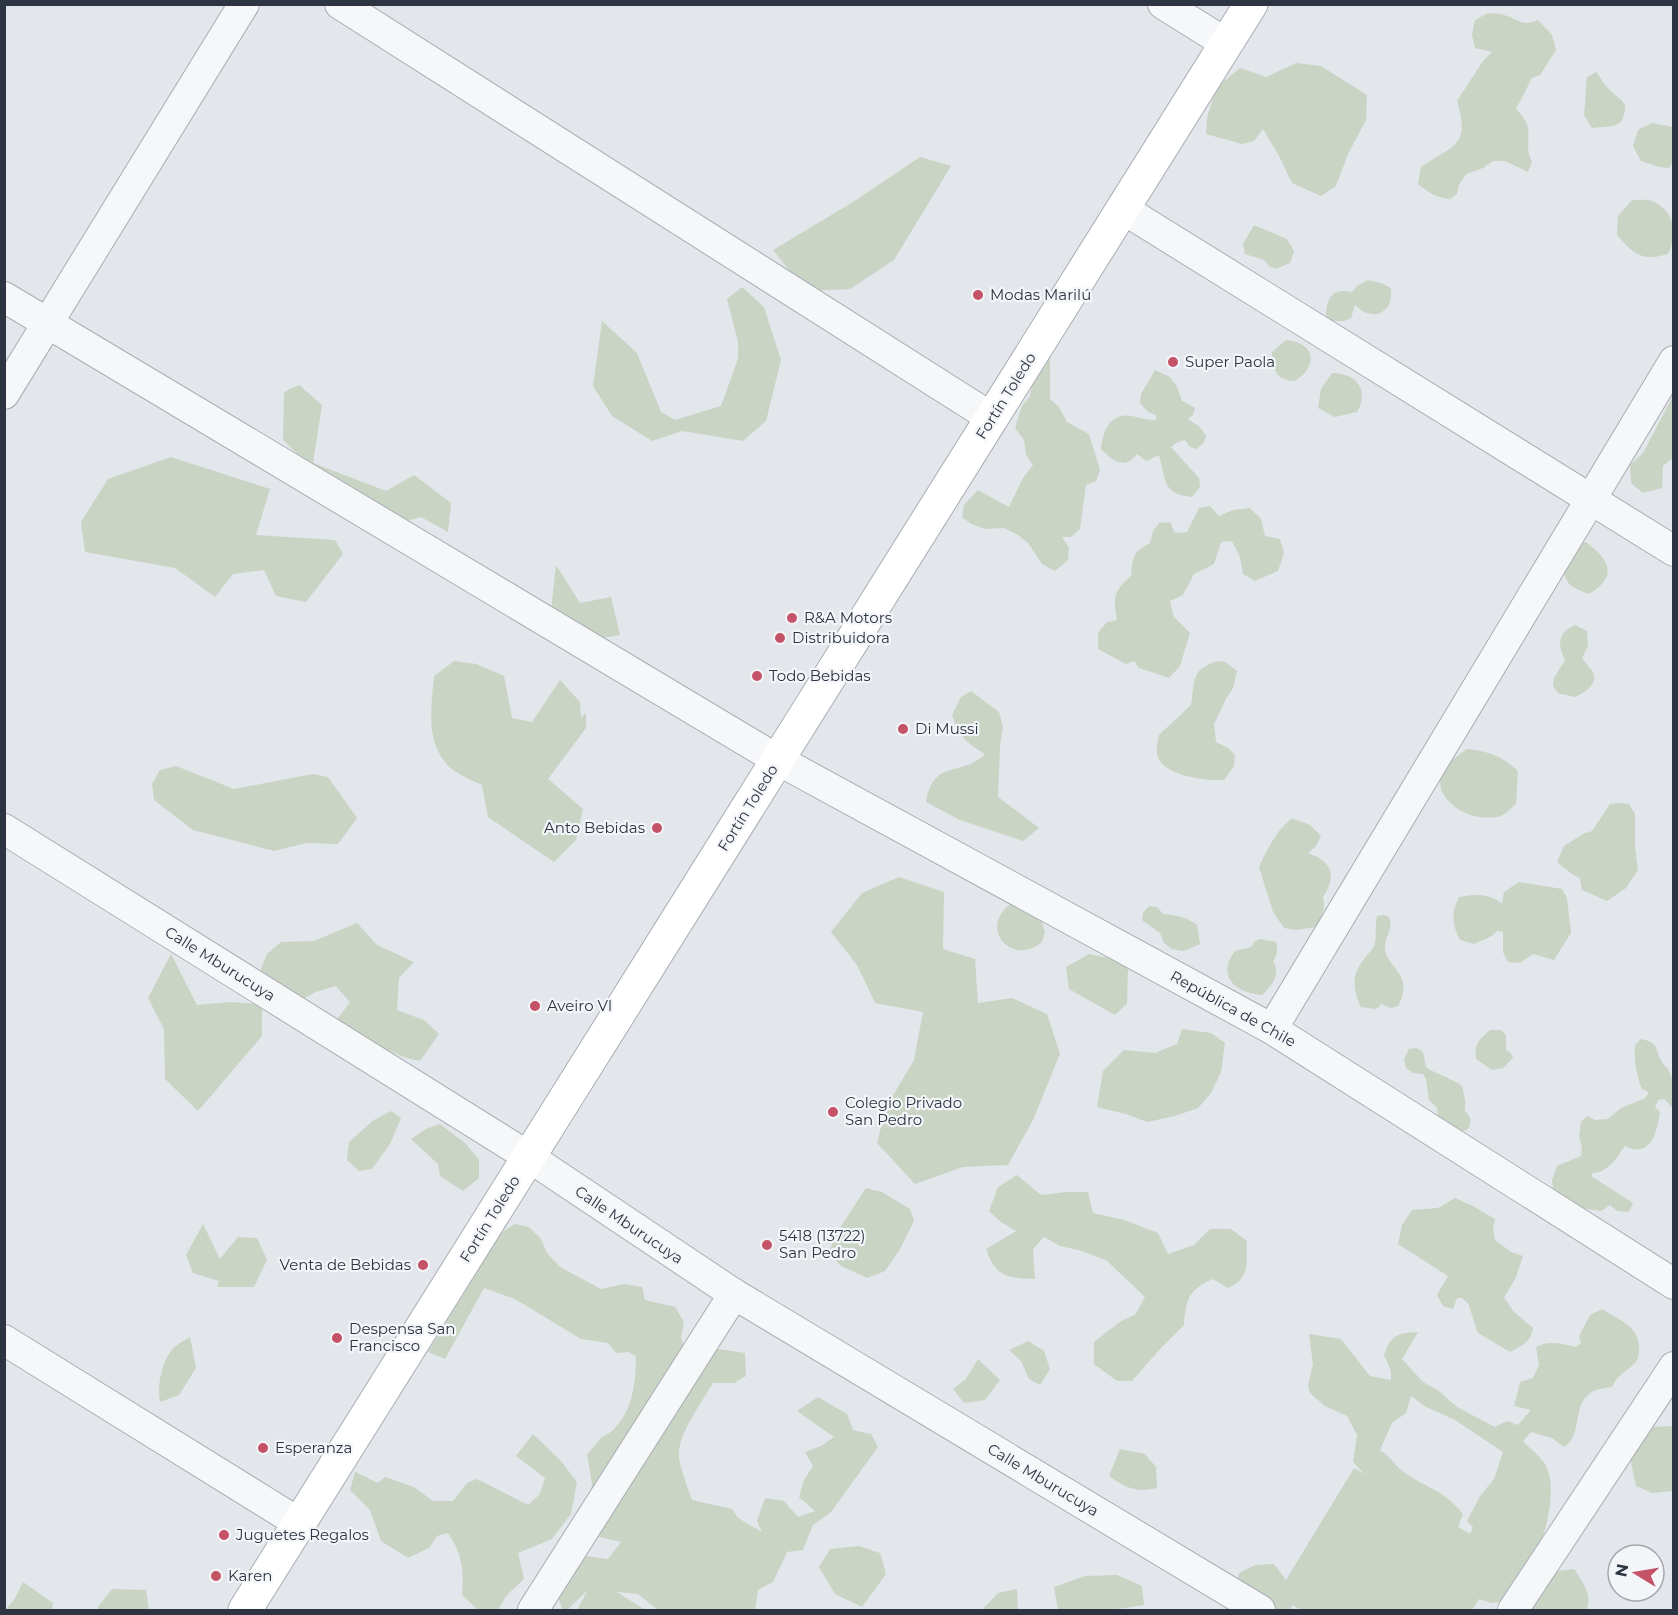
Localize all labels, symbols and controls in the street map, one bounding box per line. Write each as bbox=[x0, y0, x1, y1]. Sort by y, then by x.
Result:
place label: Modas Marilú bbox=[990, 285, 1091, 304]
marker: Modas Marilú bbox=[971, 288, 985, 302]
street label: Fortín Toledo bbox=[971, 349, 1040, 443]
place label: Super Paola bbox=[1185, 352, 1275, 371]
marker: Super Paola bbox=[1166, 355, 1180, 369]
place label: R&A Motors bbox=[804, 608, 892, 627]
marker: R&A Motors bbox=[785, 611, 799, 625]
place label: Distribuidora bbox=[792, 628, 890, 647]
marker: Distribuidora bbox=[773, 631, 787, 645]
place label: Todo Bebidas bbox=[769, 666, 871, 685]
marker: Todo Bebidas bbox=[750, 669, 764, 683]
place label: Di Mussi bbox=[915, 719, 978, 738]
marker: Di Mussi bbox=[896, 722, 910, 736]
street label: Fortín Toledo bbox=[713, 761, 782, 855]
place label: Anto Bebidas bbox=[544, 818, 645, 837]
marker: Anto Bebidas bbox=[650, 821, 664, 835]
street label: Calle Mburucuya bbox=[162, 922, 279, 1005]
street label: República de Chile bbox=[1167, 966, 1299, 1051]
place label: Aveiro VI bbox=[547, 996, 612, 1015]
marker: Aveiro VI bbox=[528, 999, 542, 1013]
place label: Colegio Privado San Pedro bbox=[845, 1093, 962, 1129]
marker: Colegio Privado San Pedro bbox=[826, 1105, 840, 1119]
street label: Fortín Toledo bbox=[455, 1172, 524, 1266]
street label: Calle Mburucuya bbox=[572, 1181, 687, 1268]
place label: 5418 (13722) San Pedro bbox=[779, 1226, 866, 1262]
marker: 5418 (13722) San Pedro bbox=[760, 1238, 774, 1252]
place label: Venta de Bebidas bbox=[280, 1255, 411, 1274]
marker: Venta de Bebidas bbox=[416, 1258, 430, 1272]
place label: Despensa San Francisco bbox=[349, 1319, 455, 1355]
marker: Despensa San Francisco bbox=[330, 1331, 344, 1345]
place label: Esperanza bbox=[275, 1438, 352, 1457]
street label: Calle Mburucuya bbox=[984, 1439, 1102, 1520]
marker: Esperanza bbox=[256, 1441, 270, 1455]
place label: Juguetes Regalos bbox=[235, 1525, 369, 1544]
marker: Juguetes Regalos bbox=[217, 1528, 231, 1542]
north arrow bbox=[1606, 1543, 1666, 1603]
text: N bbox=[1611, 1562, 1632, 1578]
place label: Karen bbox=[228, 1566, 272, 1585]
marker: Karen bbox=[209, 1569, 223, 1583]

